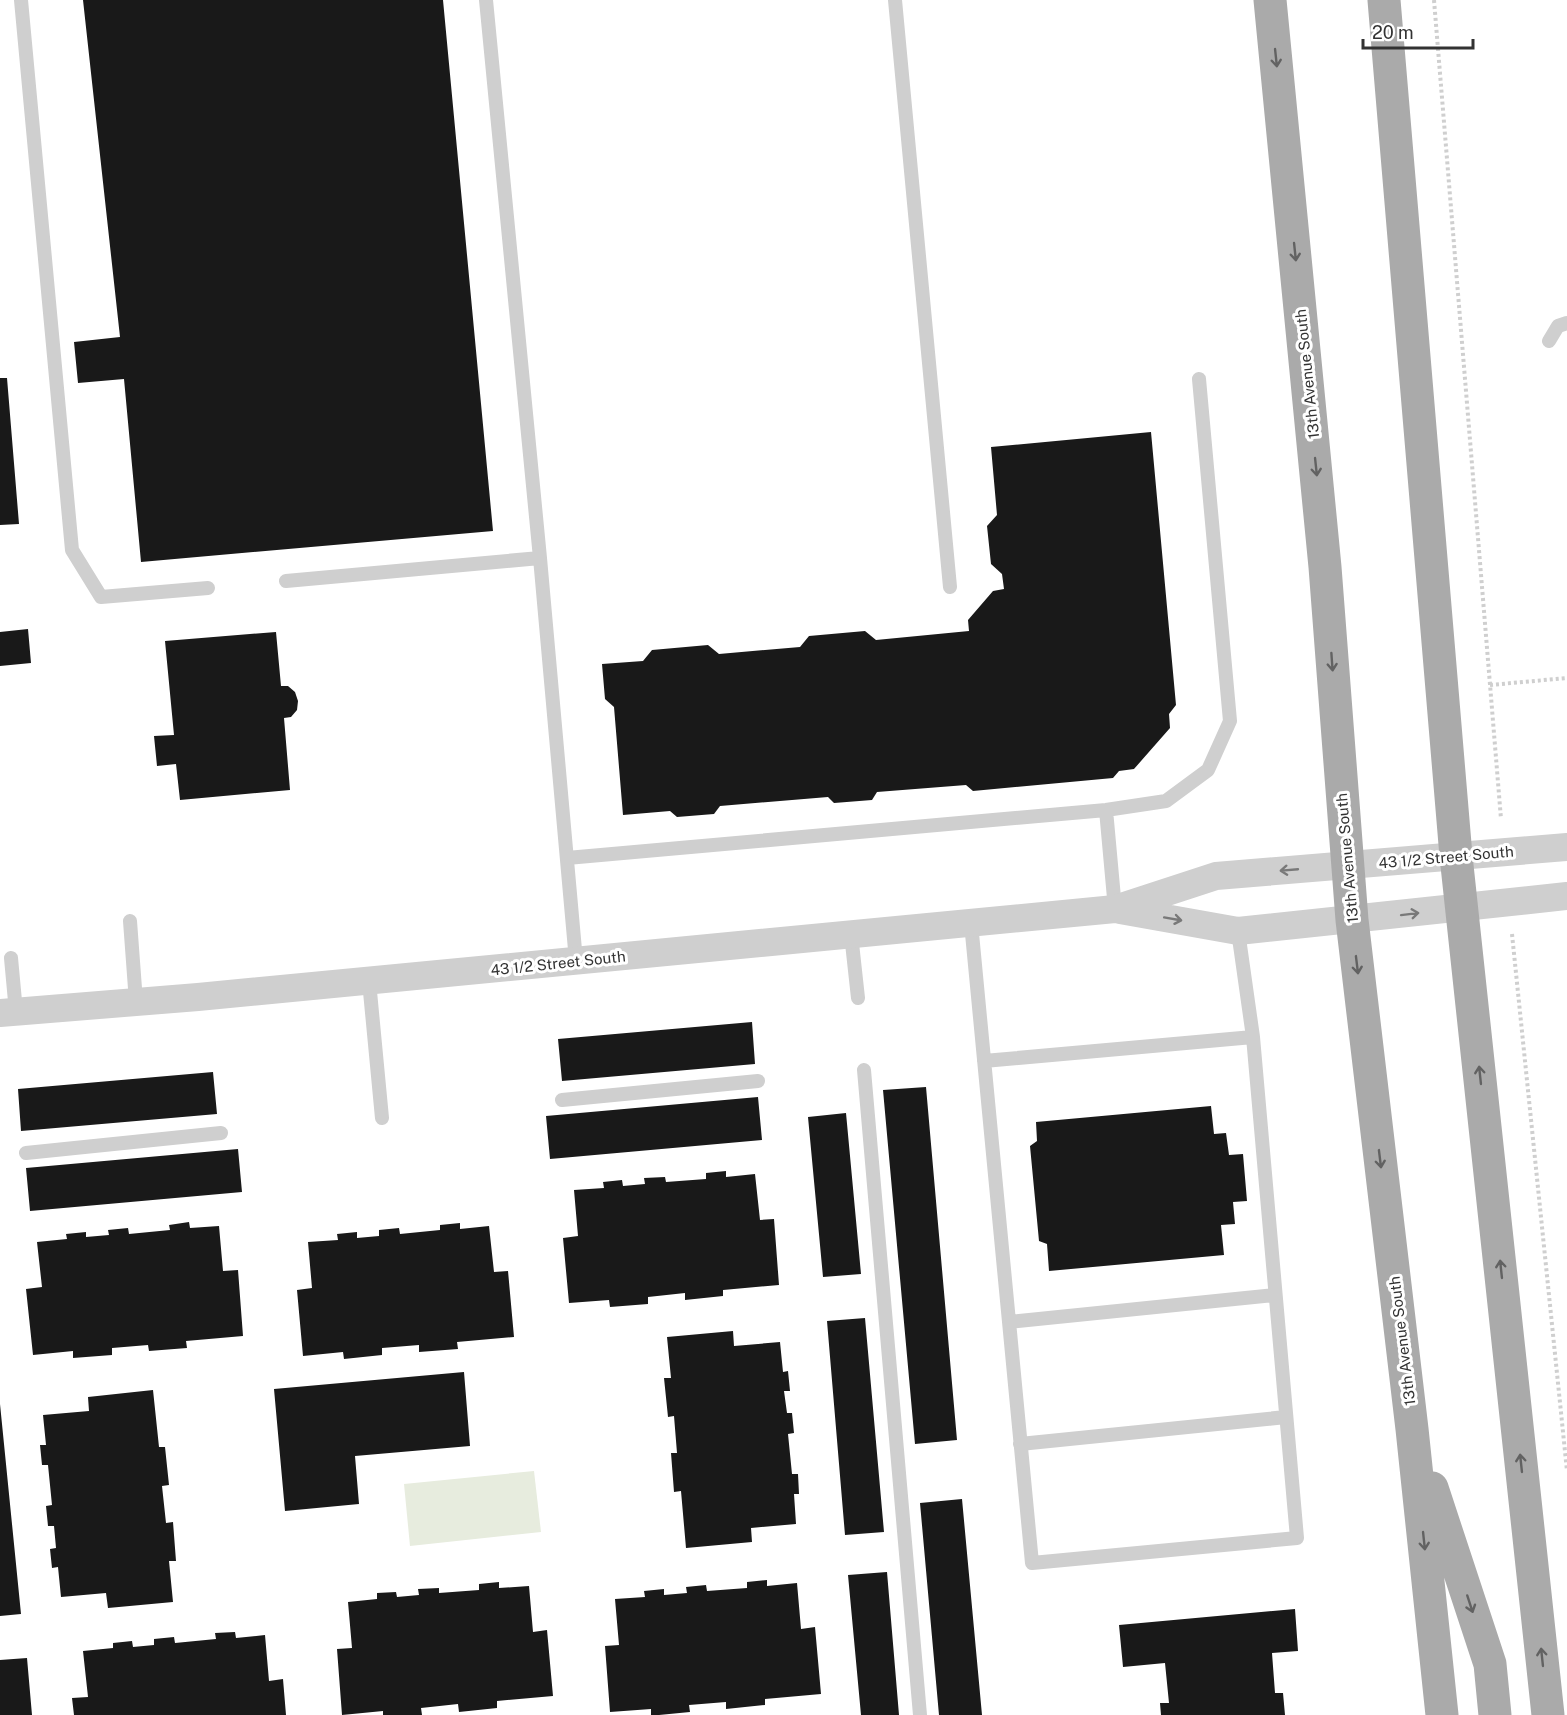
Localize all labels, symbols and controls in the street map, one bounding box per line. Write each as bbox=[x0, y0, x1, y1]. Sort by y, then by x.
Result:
scale bar bbox=[1363, 12, 1472, 50]
text: 20 m bbox=[1372, 22, 1414, 43]
one-way arrow bbox=[1271, 48, 1282, 68]
one-way arrow bbox=[1290, 242, 1301, 262]
street label: 13th Avenue South bbox=[1292, 308, 1322, 440]
one-way arrow bbox=[1311, 457, 1322, 477]
one-way arrow bbox=[1327, 651, 1338, 671]
street label: 13th Avenue South bbox=[1333, 792, 1361, 924]
street label: 43 1/2 Street South bbox=[1378, 843, 1514, 871]
one-way arrow bbox=[1279, 865, 1299, 876]
one-way arrow bbox=[1400, 908, 1420, 919]
one-way arrow bbox=[1162, 914, 1182, 925]
street label: 43 1/2 Street South bbox=[490, 947, 626, 979]
one-way arrow bbox=[1352, 955, 1363, 975]
one-way arrow bbox=[1474, 1066, 1485, 1086]
one-way arrow bbox=[1375, 1149, 1386, 1168]
one-way arrow bbox=[1495, 1260, 1506, 1280]
street label: 13th Avenue South bbox=[1386, 1275, 1418, 1407]
one-way arrow bbox=[1515, 1454, 1526, 1473]
one-way arrow bbox=[1419, 1530, 1430, 1550]
one-way arrow bbox=[1466, 1594, 1477, 1613]
one-way arrow bbox=[1536, 1647, 1547, 1667]

